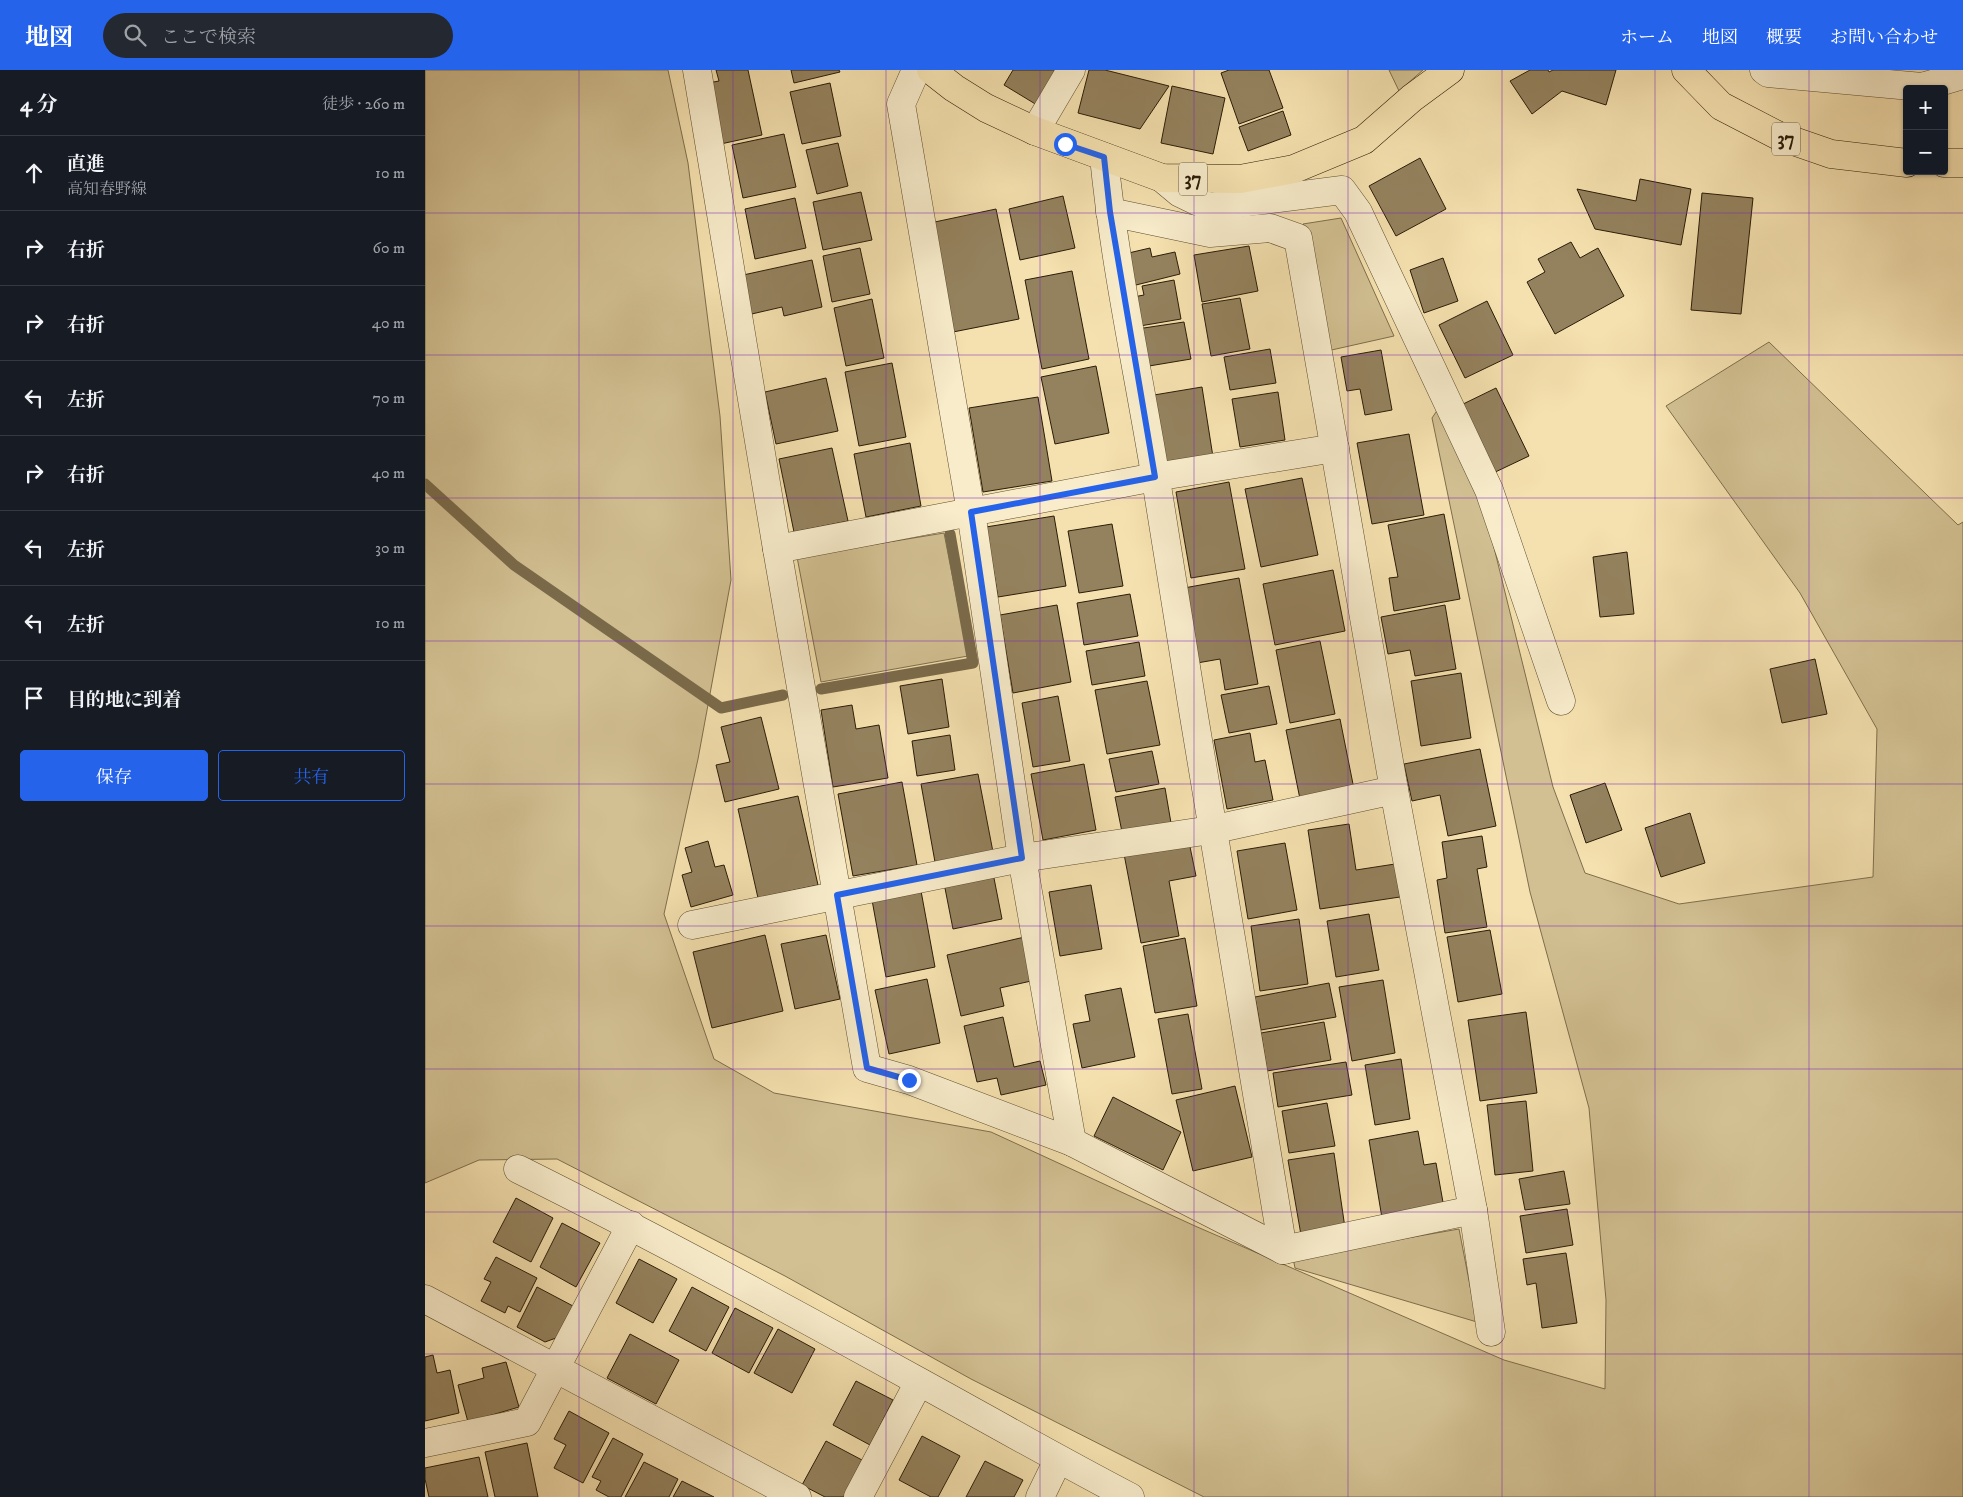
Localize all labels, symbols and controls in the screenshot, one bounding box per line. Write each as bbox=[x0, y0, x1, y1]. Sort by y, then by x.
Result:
search box bbox=[103, 13, 453, 58]
icon: search bbox=[121, 21, 149, 49]
text: 地図 bbox=[25, 23, 73, 53]
text: ここで検索 bbox=[161, 26, 256, 49]
text: ホーム bbox=[1620, 27, 1674, 49]
text: 地図 bbox=[1702, 27, 1738, 49]
text: 概要 bbox=[1766, 27, 1802, 49]
text: お問い合わせ bbox=[1830, 27, 1938, 49]
map controls bbox=[1903, 85, 1948, 175]
button: + bbox=[1903, 85, 1948, 130]
text: 4 分 bbox=[20, 92, 58, 118]
text: 徒歩 · 260 m bbox=[322, 94, 405, 114]
road number: 37 bbox=[1772, 122, 1800, 156]
button: − bbox=[1903, 130, 1948, 175]
route start bbox=[1054, 133, 1077, 156]
text: 直進 bbox=[67, 153, 105, 176]
icon: ahead bbox=[20, 159, 48, 187]
road number: 37 bbox=[1179, 162, 1207, 196]
text: 10 m bbox=[375, 163, 405, 183]
text: 高知春野線 bbox=[67, 179, 147, 199]
icon: right bbox=[20, 234, 48, 262]
text: 60 m bbox=[373, 238, 405, 258]
text: 右折 bbox=[67, 239, 105, 262]
icon: right bbox=[20, 309, 48, 337]
text: 40 m bbox=[372, 313, 405, 333]
text: 右折 bbox=[67, 314, 105, 337]
icon: left bbox=[20, 384, 48, 412]
text: 70 m bbox=[373, 388, 405, 408]
text: 左折 bbox=[67, 389, 105, 412]
icon: right bbox=[20, 459, 48, 487]
text: 40 m bbox=[372, 463, 405, 483]
text: 右折 bbox=[67, 464, 105, 487]
icon: left bbox=[20, 534, 48, 562]
text: 30 m bbox=[375, 538, 405, 558]
text: 左折 bbox=[67, 539, 105, 562]
icon: left bbox=[20, 609, 48, 637]
text: 10 m bbox=[375, 613, 405, 633]
text: 左折 bbox=[67, 614, 105, 637]
icon: arrive bbox=[20, 684, 48, 712]
text: 目的地に到着 bbox=[67, 689, 181, 712]
button: 保存 bbox=[20, 750, 208, 801]
button: 共有 bbox=[218, 750, 405, 801]
route end bbox=[898, 1069, 921, 1092]

